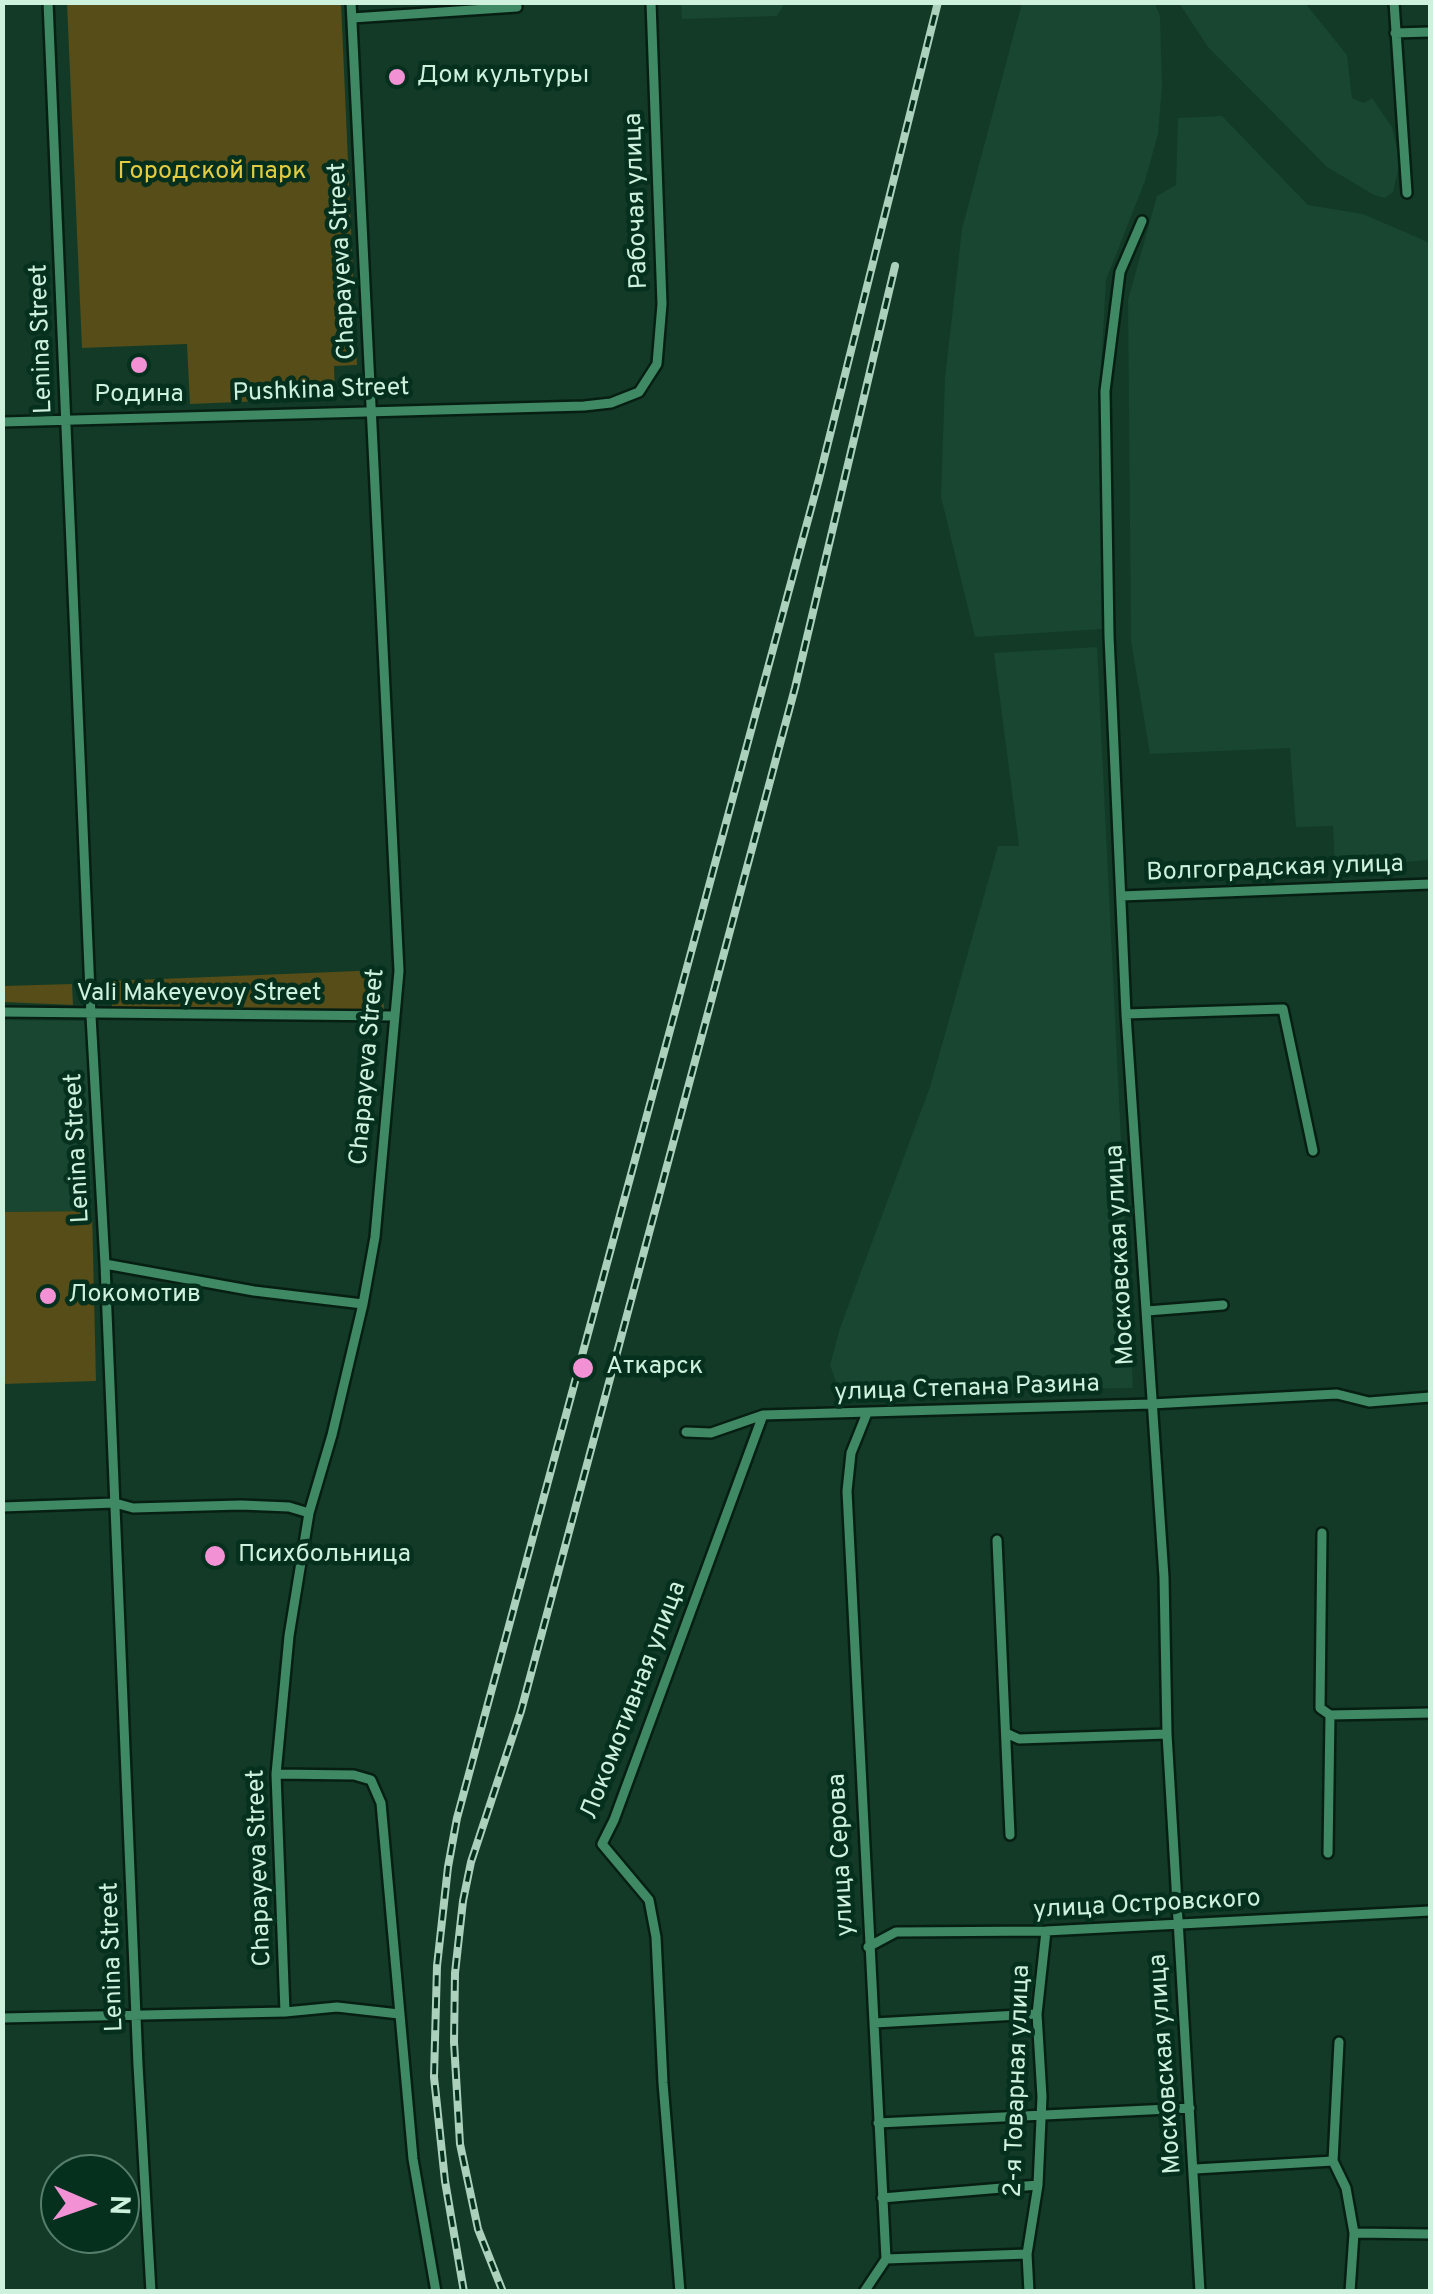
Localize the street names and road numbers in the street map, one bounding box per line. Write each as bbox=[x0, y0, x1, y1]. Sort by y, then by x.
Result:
street label: Рабочая улица bbox=[620, 112, 656, 290]
street label: Chapayeva Street bbox=[324, 162, 364, 360]
street label: Lenina Street bbox=[25, 263, 61, 415]
street label: Pushkina Street bbox=[232, 374, 410, 410]
street label: Волгоградская улица bbox=[1146, 851, 1404, 889]
street label: Chapayeva Street bbox=[345, 967, 393, 1167]
street label: Vali Makeyevoy Street bbox=[77, 980, 321, 1010]
street label: Lenina Street bbox=[60, 1072, 98, 1224]
street label: Московская улица bbox=[1101, 1144, 1143, 1366]
street label: улица Степана Разина bbox=[834, 1370, 1100, 1410]
street label: Локомотивная улица bbox=[576, 1578, 694, 1824]
street label: Chapayeva Street bbox=[243, 1769, 279, 1967]
street label: улица Серова bbox=[824, 1773, 862, 1937]
street label: Lenina Street bbox=[96, 1881, 132, 2033]
street label: улица Островского bbox=[1032, 1885, 1262, 1927]
street label: Московская улица bbox=[1144, 1953, 1190, 2175]
street label: 2-я Товарная улица bbox=[1000, 1964, 1038, 2198]

